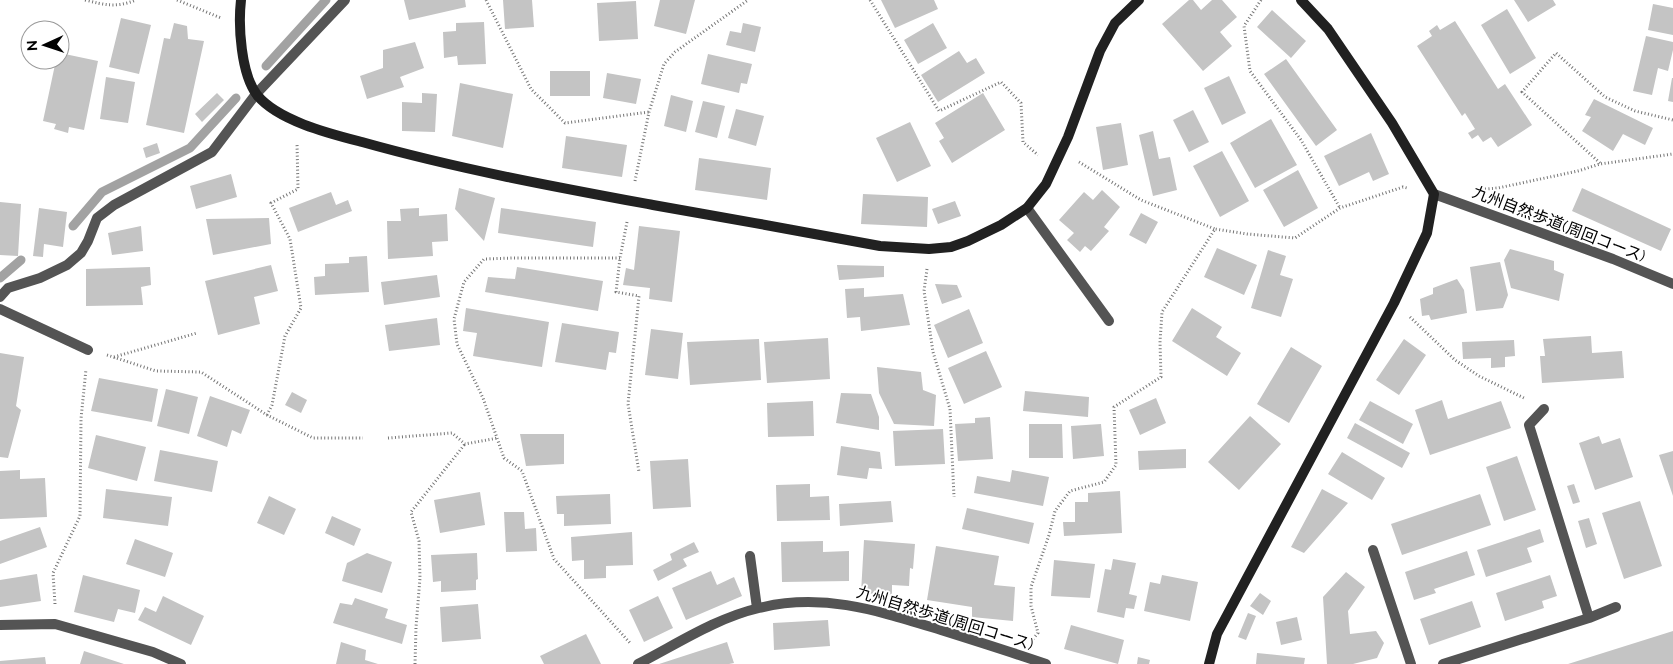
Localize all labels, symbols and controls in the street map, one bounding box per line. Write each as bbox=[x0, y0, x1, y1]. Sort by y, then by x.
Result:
north arrow bbox=[20, 20, 70, 70]
text: N bbox=[24, 40, 40, 51]
street label: 九州自然歩道(周回コース) bbox=[1470, 182, 1648, 266]
street label: 九州自然歩道(周回コース) bbox=[854, 582, 1036, 654]

